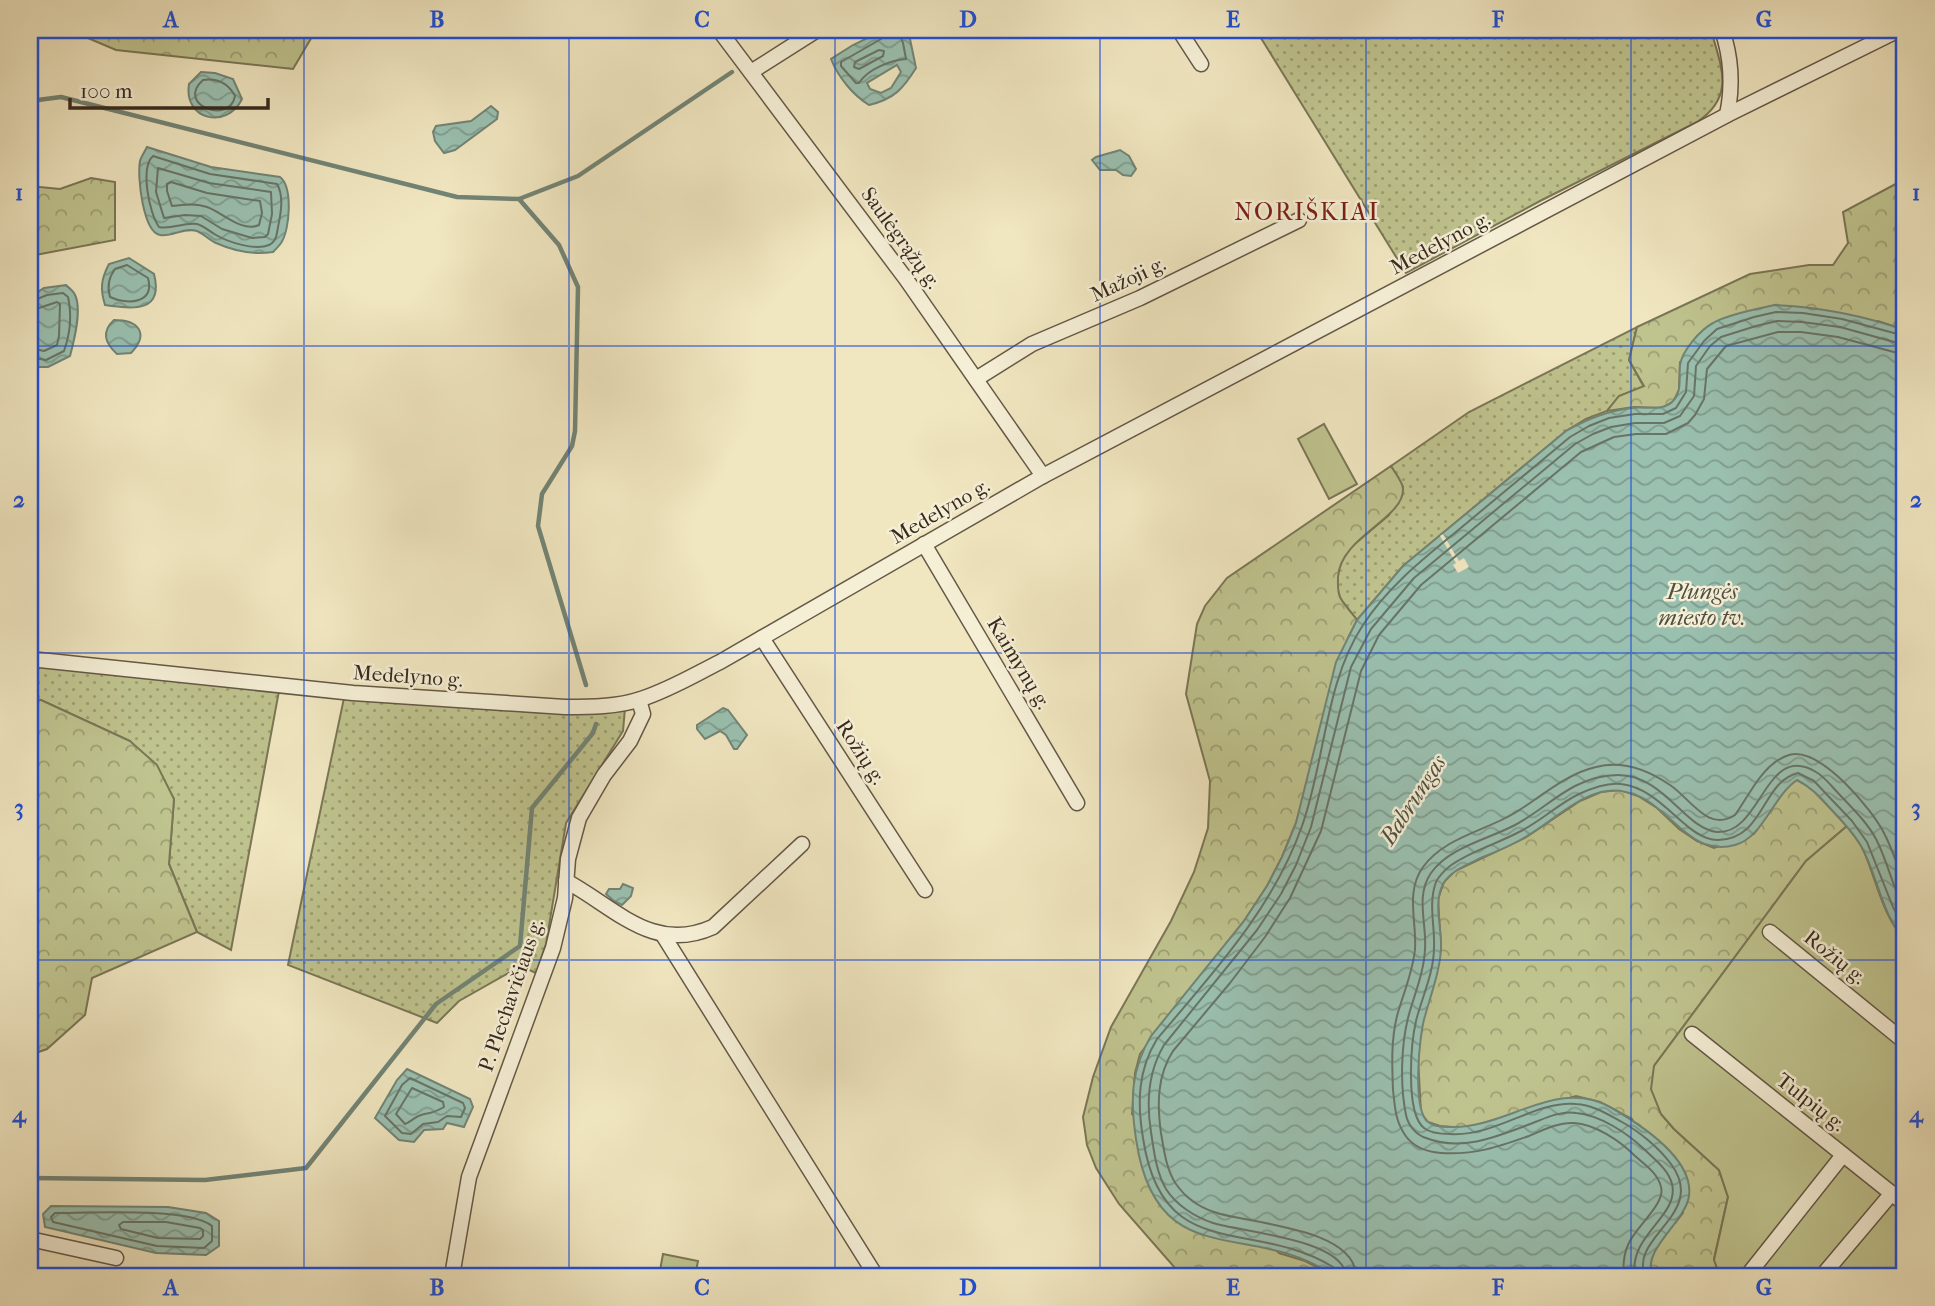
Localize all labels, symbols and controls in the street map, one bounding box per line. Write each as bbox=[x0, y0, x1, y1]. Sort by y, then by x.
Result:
text: A bbox=[162, 6, 180, 33]
text: B bbox=[430, 6, 445, 33]
text: C bbox=[694, 6, 710, 33]
text: D bbox=[959, 6, 977, 33]
text: E bbox=[1226, 6, 1240, 33]
text: F bbox=[1491, 6, 1505, 33]
text: G bbox=[1756, 6, 1772, 33]
scale bar bbox=[70, 66, 268, 110]
text: 100 m bbox=[80, 79, 133, 103]
text: 1 bbox=[15, 179, 23, 206]
text: 1 bbox=[1912, 179, 1920, 206]
street label: Saulėgrąžų g. bbox=[856, 183, 946, 293]
district label: NORIŠKIAI bbox=[1234, 197, 1380, 226]
street label: Medelyno g. bbox=[1386, 207, 1494, 279]
street label: Mažoji g. bbox=[1087, 251, 1169, 307]
street label: Medelyno g. bbox=[886, 473, 994, 549]
text: 2 bbox=[13, 486, 25, 513]
text: 2 bbox=[1910, 486, 1922, 513]
water label: Plungės miesto tv. bbox=[1659, 578, 1745, 631]
street label: Kaimynų g. bbox=[982, 613, 1056, 713]
street label: Medelyno g. bbox=[352, 660, 464, 692]
street label: Rožių g. bbox=[831, 715, 891, 789]
water label: Babrungas bbox=[1373, 749, 1452, 852]
text: 3 bbox=[14, 794, 24, 821]
text: 3 bbox=[1911, 794, 1921, 821]
street label: P. Plechavičiaus g. bbox=[474, 915, 548, 1075]
street label: Rožių g. bbox=[1799, 925, 1871, 989]
street label: Tulpių g. bbox=[1772, 1068, 1850, 1136]
text: 4 bbox=[11, 1101, 27, 1128]
text: 4 bbox=[1908, 1101, 1924, 1128]
text: A bbox=[162, 1274, 180, 1301]
text: B bbox=[430, 1274, 445, 1301]
text: C bbox=[694, 1274, 710, 1301]
text: D bbox=[959, 1274, 977, 1301]
text: E bbox=[1226, 1274, 1240, 1301]
text: F bbox=[1491, 1274, 1505, 1301]
text: G bbox=[1756, 1274, 1772, 1301]

